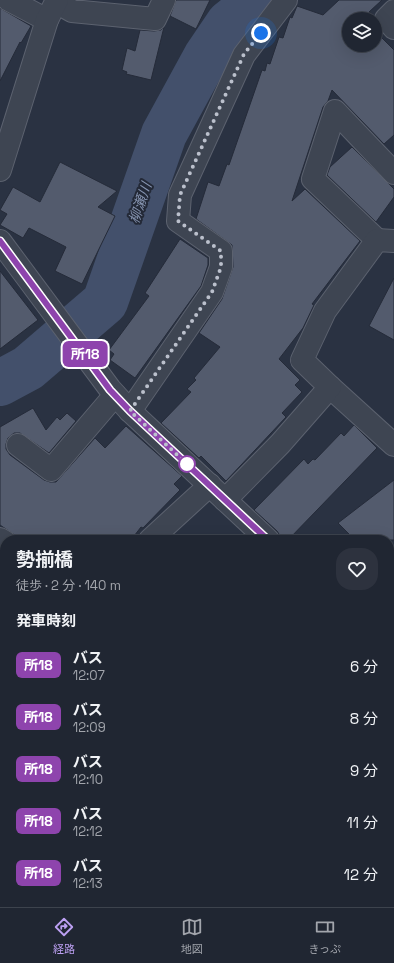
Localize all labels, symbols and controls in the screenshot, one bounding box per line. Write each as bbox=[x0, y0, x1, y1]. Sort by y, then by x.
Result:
map controls bbox=[342, 12, 382, 52]
button: layers bbox=[342, 12, 382, 52]
your location bbox=[251, 23, 271, 43]
water label: 柳瀬川 bbox=[125, 178, 156, 226]
line badge: 所18 bbox=[62, 341, 108, 367]
text: 所18 bbox=[71, 345, 99, 363]
unlabelled marker bbox=[178, 455, 196, 473]
text: 勢揃橋 bbox=[16, 547, 73, 572]
button: heart bbox=[336, 548, 378, 590]
text: 徒歩 · 2 分 · 140 m bbox=[16, 577, 121, 594]
text: 発車時刻 bbox=[16, 611, 76, 630]
text: バス bbox=[73, 648, 103, 667]
text: 所18 bbox=[24, 656, 53, 674]
text: 6 分 bbox=[350, 657, 378, 676]
text: 12:07 bbox=[73, 667, 105, 684]
text: バス bbox=[73, 700, 103, 719]
text: 所18 bbox=[24, 708, 53, 726]
text: 8 分 bbox=[350, 709, 378, 728]
text: 12:09 bbox=[73, 719, 106, 736]
text: バス bbox=[73, 752, 103, 771]
text: 所18 bbox=[24, 760, 53, 778]
text: 9 分 bbox=[350, 761, 378, 780]
text: 12:10 bbox=[73, 771, 103, 788]
text: バス bbox=[73, 804, 103, 823]
text: 所18 bbox=[24, 812, 53, 830]
text: 11 分 bbox=[347, 813, 378, 832]
text: 12:12 bbox=[73, 823, 103, 840]
text: バス bbox=[73, 856, 103, 875]
text: 所18 bbox=[24, 864, 53, 882]
text: 12 分 bbox=[344, 865, 378, 884]
text: 12:13 bbox=[73, 875, 103, 892]
tab: 経路 bbox=[53, 916, 75, 956]
tab: 地図 bbox=[181, 916, 203, 956]
tab: きっぷ bbox=[309, 916, 341, 956]

